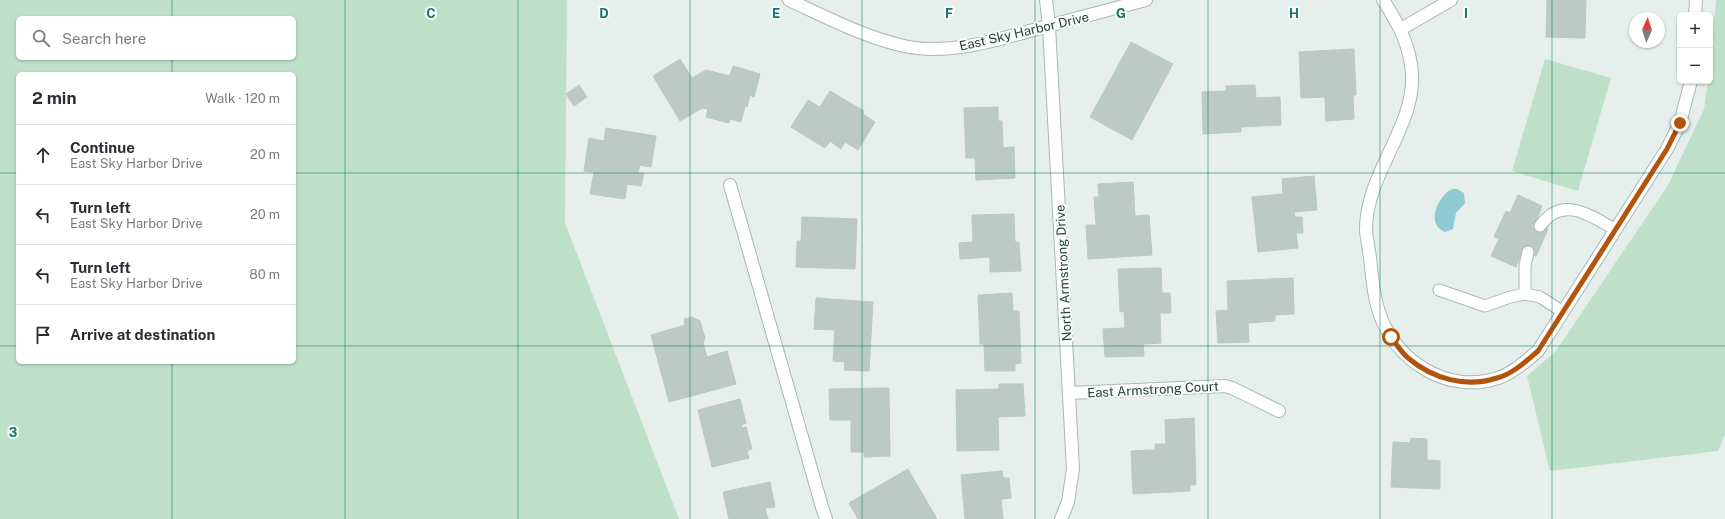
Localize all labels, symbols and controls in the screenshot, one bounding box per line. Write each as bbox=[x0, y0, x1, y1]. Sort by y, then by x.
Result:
text: C bbox=[426, 6, 436, 21]
text: D bbox=[599, 6, 609, 21]
text: E bbox=[772, 6, 780, 21]
text: F bbox=[945, 6, 953, 21]
text: G bbox=[1116, 6, 1126, 21]
text: H bbox=[1289, 6, 1299, 21]
text: I bbox=[1464, 6, 1468, 21]
street label: East Sky Harbor Drive bbox=[958, 9, 1090, 54]
north arrow bbox=[1629, 12, 1665, 48]
map controls bbox=[1677, 12, 1713, 84]
button: + bbox=[1677, 12, 1713, 48]
search box bbox=[16, 16, 296, 60]
icon: search bbox=[30, 27, 52, 49]
text: Search here bbox=[62, 30, 146, 47]
button: − bbox=[1677, 48, 1713, 84]
text: 2 min bbox=[32, 88, 77, 108]
text: Walk · 120 m bbox=[205, 91, 280, 106]
route end bbox=[1671, 114, 1689, 132]
text: Continue bbox=[70, 139, 135, 156]
icon: ahead bbox=[32, 144, 54, 166]
text: 20 m bbox=[250, 147, 280, 162]
text: East Sky Harbor Drive bbox=[70, 156, 203, 171]
text: Turn left bbox=[70, 199, 131, 216]
icon: left bbox=[32, 204, 54, 226]
street label: North Armstrong Drive bbox=[1052, 204, 1075, 342]
text: 20 m bbox=[250, 207, 280, 222]
text: East Sky Harbor Drive bbox=[70, 216, 203, 231]
text: Turn left bbox=[70, 259, 131, 276]
icon: left bbox=[32, 264, 54, 286]
text: 80 m bbox=[249, 267, 280, 282]
text: East Sky Harbor Drive bbox=[70, 276, 203, 291]
icon: arrive bbox=[32, 324, 54, 346]
text: Arrive at destination bbox=[70, 326, 215, 343]
route start bbox=[1382, 328, 1400, 346]
street label: East Armstrong Court bbox=[1087, 379, 1219, 400]
text: 3 bbox=[9, 425, 18, 440]

